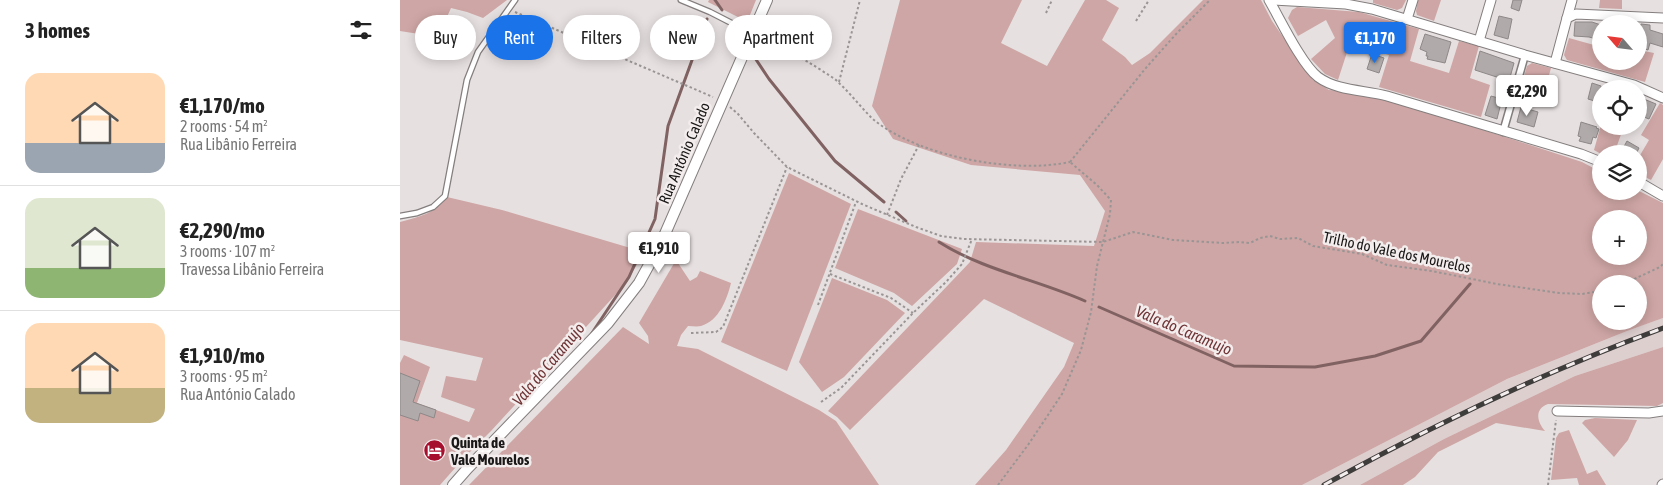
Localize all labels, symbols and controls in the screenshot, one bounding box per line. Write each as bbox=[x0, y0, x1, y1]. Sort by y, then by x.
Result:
chip: Buy bbox=[415, 15, 476, 60]
chip: Rent bbox=[486, 15, 553, 60]
chip: Filters bbox=[563, 15, 640, 60]
chip: New bbox=[650, 15, 715, 60]
chip: Apartment bbox=[725, 15, 832, 60]
north arrow bbox=[1592, 15, 1648, 70]
map controls bbox=[1592, 15, 1647, 330]
icon: filters bbox=[347, 16, 375, 44]
text: 3 homes bbox=[25, 18, 90, 42]
pin: €1,170 bbox=[1334, 22, 1416, 64]
text: €1,170 bbox=[1355, 29, 1395, 47]
pin: €2,290 bbox=[1486, 74, 1568, 117]
button: locate bbox=[1592, 80, 1647, 135]
text: €2,290 bbox=[1507, 82, 1547, 100]
icon: home bbox=[65, 93, 125, 153]
text: €1,170/mo bbox=[180, 93, 265, 117]
street label: Rua António Calado bbox=[655, 100, 713, 206]
text: 2 rooms · 54 m² bbox=[180, 117, 268, 135]
text: Rua Libânio Ferreira bbox=[180, 135, 297, 153]
button: layers bbox=[1592, 145, 1647, 200]
button: + bbox=[1592, 210, 1647, 265]
icon: home bbox=[65, 218, 125, 278]
text: €2,290/mo bbox=[180, 218, 265, 242]
street label: Trilho do Vale dos Mourelos bbox=[1322, 228, 1472, 276]
pin: €1,910 bbox=[618, 232, 700, 274]
text: €1,910 bbox=[639, 239, 679, 257]
text: 3 rooms · 107 m² bbox=[180, 242, 275, 260]
text: Travessa Libânio Ferreira bbox=[180, 260, 324, 278]
button: − bbox=[1592, 275, 1647, 330]
water label: Vala do Caramujo bbox=[1133, 302, 1235, 359]
water label: Vala do Caramujo bbox=[508, 319, 589, 410]
icon: home bbox=[65, 343, 125, 403]
text: €1,910/mo bbox=[180, 343, 265, 367]
text: 3 rooms · 95 m² bbox=[180, 367, 268, 385]
text: Rua António Calado bbox=[180, 385, 296, 403]
place label: Quinta de Vale Mourelos bbox=[450, 434, 530, 468]
hotel icon: Quinta de Vale Mourelos bbox=[423, 439, 447, 463]

